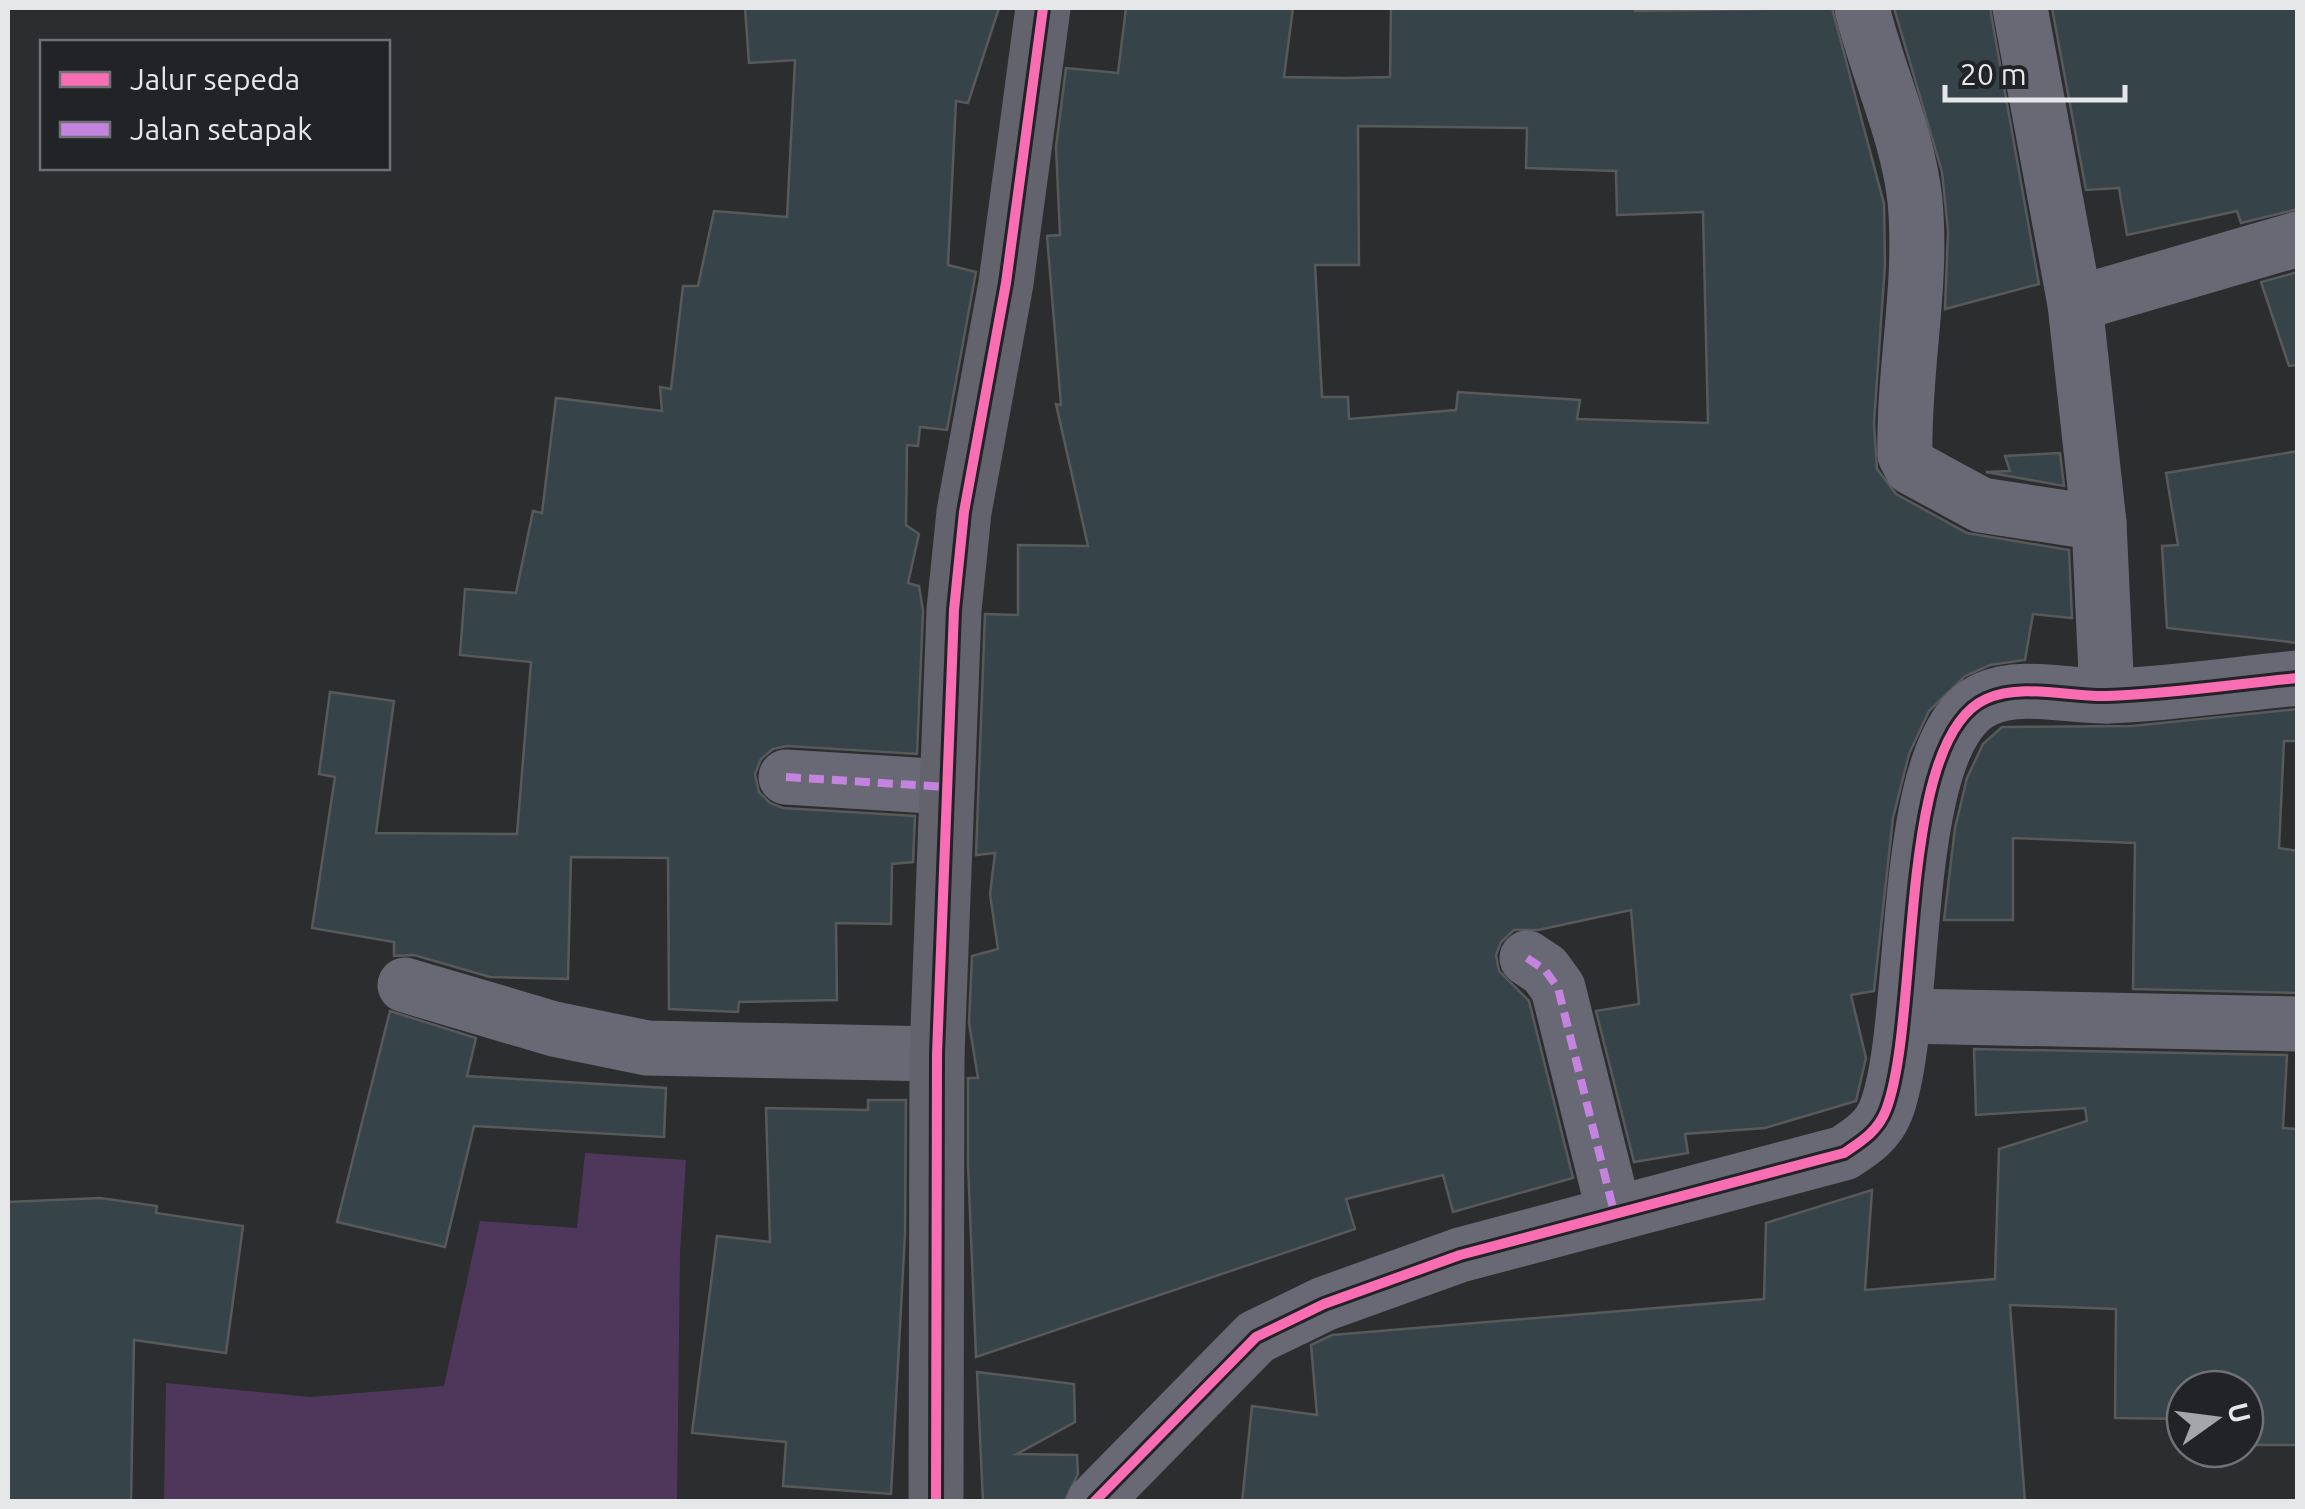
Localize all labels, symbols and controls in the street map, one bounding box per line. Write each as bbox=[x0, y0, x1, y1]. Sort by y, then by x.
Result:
legend bbox=[40, 40, 390, 170]
scale bar bbox=[1945, 40, 2125, 102]
text: 20 m bbox=[1960, 57, 2027, 91]
text: Jalur sepeda bbox=[130, 62, 300, 96]
text: Jalan setapak bbox=[130, 112, 312, 146]
north arrow bbox=[2165, 1369, 2265, 1469]
text: U bbox=[2222, 1400, 2257, 1426]

